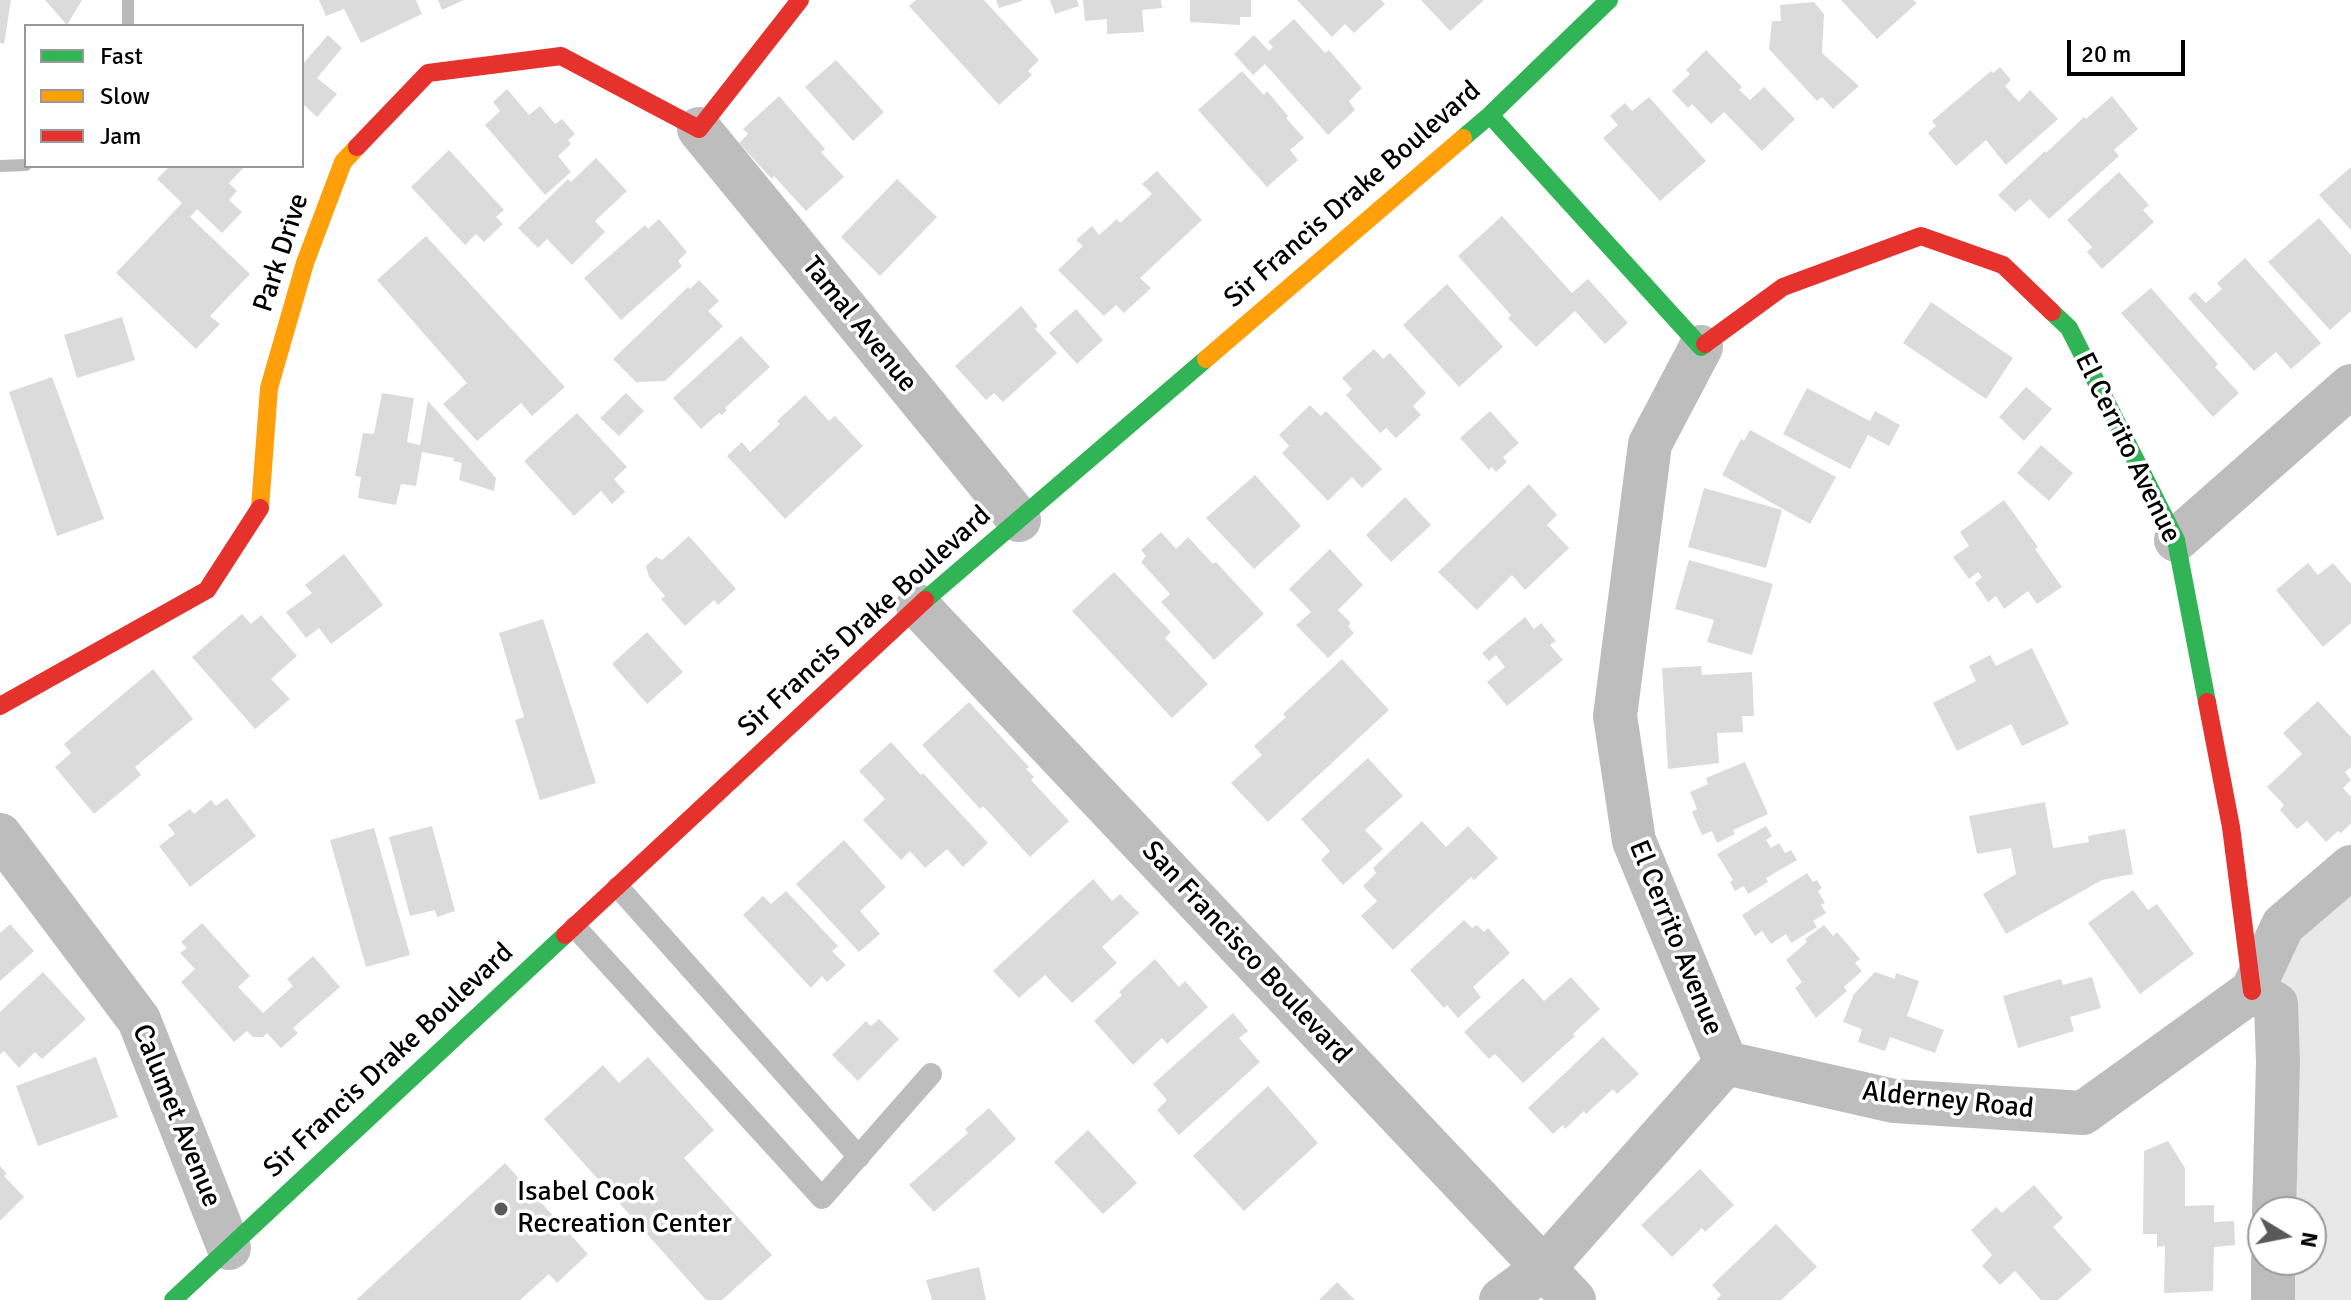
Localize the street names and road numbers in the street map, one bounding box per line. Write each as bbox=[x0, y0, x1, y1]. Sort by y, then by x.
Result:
street label: Sir Francis Drake Boulevard bbox=[1218, 74, 1488, 316]
street label: Park Drive bbox=[247, 190, 317, 316]
street label: Tamal Avenue bbox=[794, 251, 924, 399]
street label: El Cerrito Avenue bbox=[2066, 347, 2188, 549]
street label: Sir Francis Drake Boulevard bbox=[732, 499, 998, 745]
street label: San Francisco Boulevard bbox=[1134, 835, 1358, 1071]
street label: El Cerrito Avenue bbox=[1621, 836, 1729, 1040]
street label: Sir Francis Drake Boulevard bbox=[257, 937, 521, 1185]
street label: Calumet Avenue bbox=[124, 1020, 228, 1212]
street label: Alderney Road bbox=[1861, 1075, 2035, 1127]

